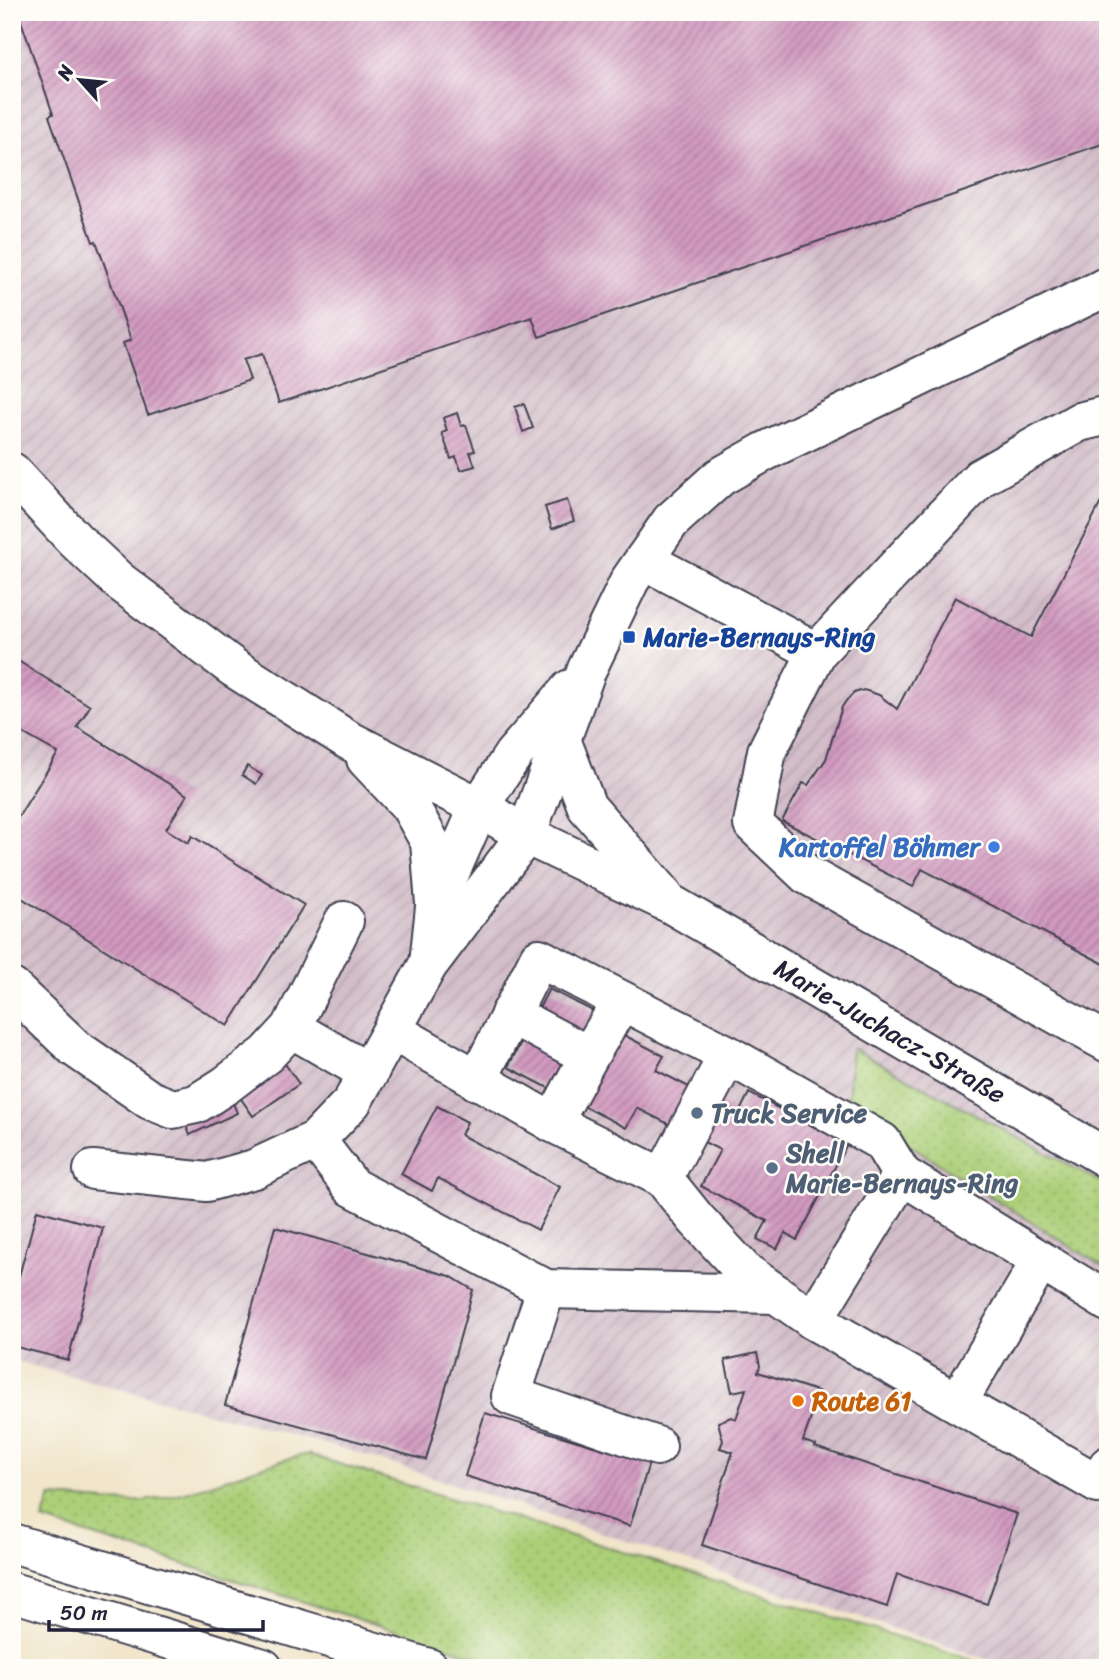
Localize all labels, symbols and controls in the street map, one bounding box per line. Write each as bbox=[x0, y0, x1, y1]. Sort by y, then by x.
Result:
north arrow bbox=[46, 46, 116, 116]
text: N bbox=[47, 58, 83, 87]
place label: Marie-Bernays-Ring bbox=[642, 614, 875, 660]
marker: Marie-Bernays-Ring bbox=[621, 629, 637, 645]
place label: Kartoffel Böhmer bbox=[778, 824, 982, 870]
marker: Kartoffel Böhmer bbox=[986, 839, 1002, 855]
street label: Marie-Juchacz-Straße bbox=[765, 946, 1015, 1116]
place label: Truck Service bbox=[711, 1090, 868, 1136]
marker: Truck Service bbox=[689, 1105, 705, 1121]
place label: Shell Marie-Bernays-Ring bbox=[785, 1130, 1018, 1206]
marker: Shell Marie-Bernays-Ring bbox=[764, 1160, 780, 1176]
place label: Route 61 bbox=[811, 1378, 912, 1424]
marker: Route 61 bbox=[790, 1393, 806, 1409]
scale bar bbox=[49, 1589, 262, 1633]
text: 50 m bbox=[60, 1594, 108, 1632]

